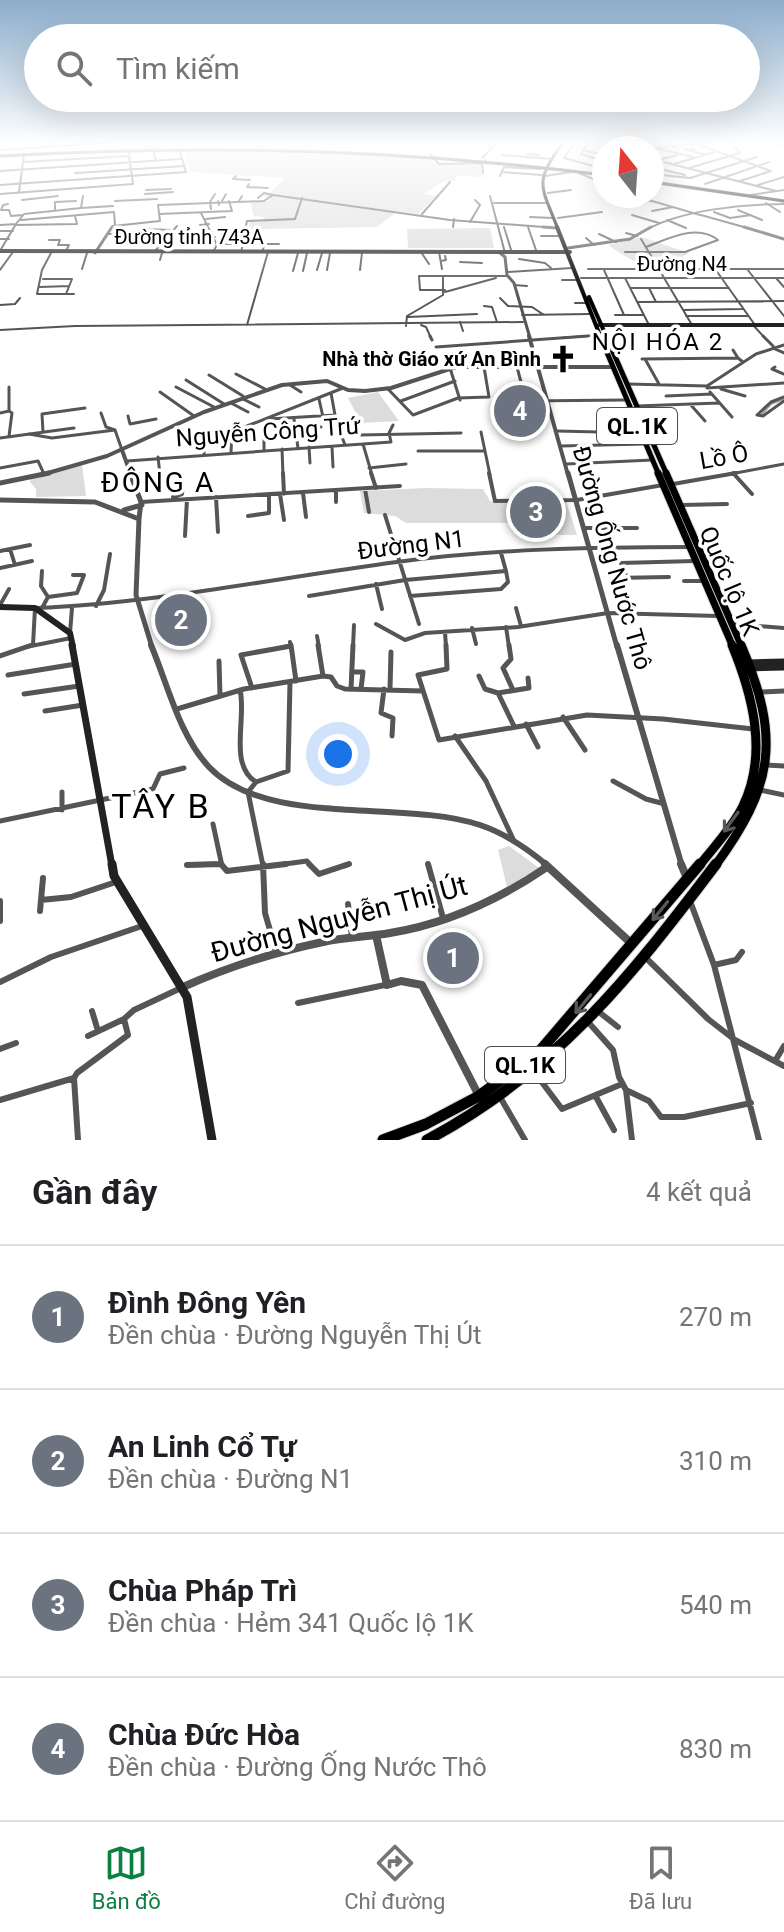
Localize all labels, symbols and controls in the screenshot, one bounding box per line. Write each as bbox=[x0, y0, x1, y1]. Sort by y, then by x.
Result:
search box bbox=[24, 24, 760, 112]
icon: search bbox=[52, 46, 96, 90]
text: Tìm kiếm bbox=[116, 51, 240, 86]
north arrow bbox=[592, 136, 664, 208]
street label: Đường tỉnh 743A bbox=[114, 225, 264, 249]
street label: Đường N4 bbox=[637, 252, 727, 276]
district label: NỘI HÓA 2 bbox=[592, 328, 724, 356]
church icon: Nhà thờ Giáo xứ An Bình bbox=[548, 344, 578, 374]
place label: Nhà thờ Giáo xứ An Bình bbox=[322, 347, 541, 371]
pin: 4 bbox=[494, 381, 546, 441]
road number: QL.1K bbox=[597, 408, 677, 444]
street label: Nguyễn Công Trứ bbox=[175, 412, 362, 452]
street label: Lồ Ô bbox=[697, 439, 751, 475]
street label: Đường Ống Nước Thô bbox=[567, 442, 659, 673]
district label: ĐÔNG A bbox=[101, 466, 215, 499]
pin: 3 bbox=[510, 482, 562, 542]
street label: Quốc lộ 1K bbox=[693, 522, 765, 641]
street label: Đường N1 bbox=[356, 525, 466, 565]
pin: 2 bbox=[155, 590, 207, 650]
your location bbox=[318, 734, 358, 774]
district label: TÂY B bbox=[111, 786, 211, 826]
one-way arrow bbox=[723, 811, 740, 833]
street label: Đường Nguyễn Thị Út bbox=[207, 869, 471, 969]
one-way arrow bbox=[651, 900, 669, 921]
pin: 1 bbox=[427, 928, 479, 988]
one-way arrow bbox=[574, 994, 592, 1014]
road number: QL.1K bbox=[485, 1047, 565, 1083]
text: Gần đây bbox=[32, 1172, 157, 1212]
text: 4 kết quả bbox=[646, 1177, 752, 1207]
text: Đình Đông Yên bbox=[108, 1285, 306, 1320]
text: 1 bbox=[51, 1302, 65, 1332]
text: 270 m bbox=[679, 1302, 752, 1332]
text: Đền chùa · Đường Nguyễn Thị Út bbox=[108, 1320, 482, 1350]
text: An Linh Cổ Tự bbox=[108, 1429, 296, 1464]
text: 2 bbox=[51, 1446, 65, 1476]
text: 310 m bbox=[679, 1446, 752, 1476]
text: Đền chùa · Đường N1 bbox=[108, 1464, 353, 1494]
text: Chùa Pháp Trì bbox=[108, 1573, 297, 1608]
text: 3 bbox=[51, 1590, 65, 1620]
text: 540 m bbox=[679, 1590, 752, 1620]
text: Đền chùa · Hẻm 341 Quốc lộ 1K bbox=[108, 1608, 474, 1638]
text: Chùa Đức Hòa bbox=[108, 1717, 300, 1752]
text: 4 bbox=[51, 1734, 65, 1764]
text: 830 m bbox=[679, 1734, 752, 1764]
text: Đền chùa · Đường Ống Nước Thô bbox=[108, 1752, 487, 1782]
tab: Bản đồ bbox=[92, 1841, 161, 1914]
tab: Chỉ đường bbox=[344, 1841, 445, 1914]
tab: Đã lưu bbox=[629, 1841, 692, 1914]

